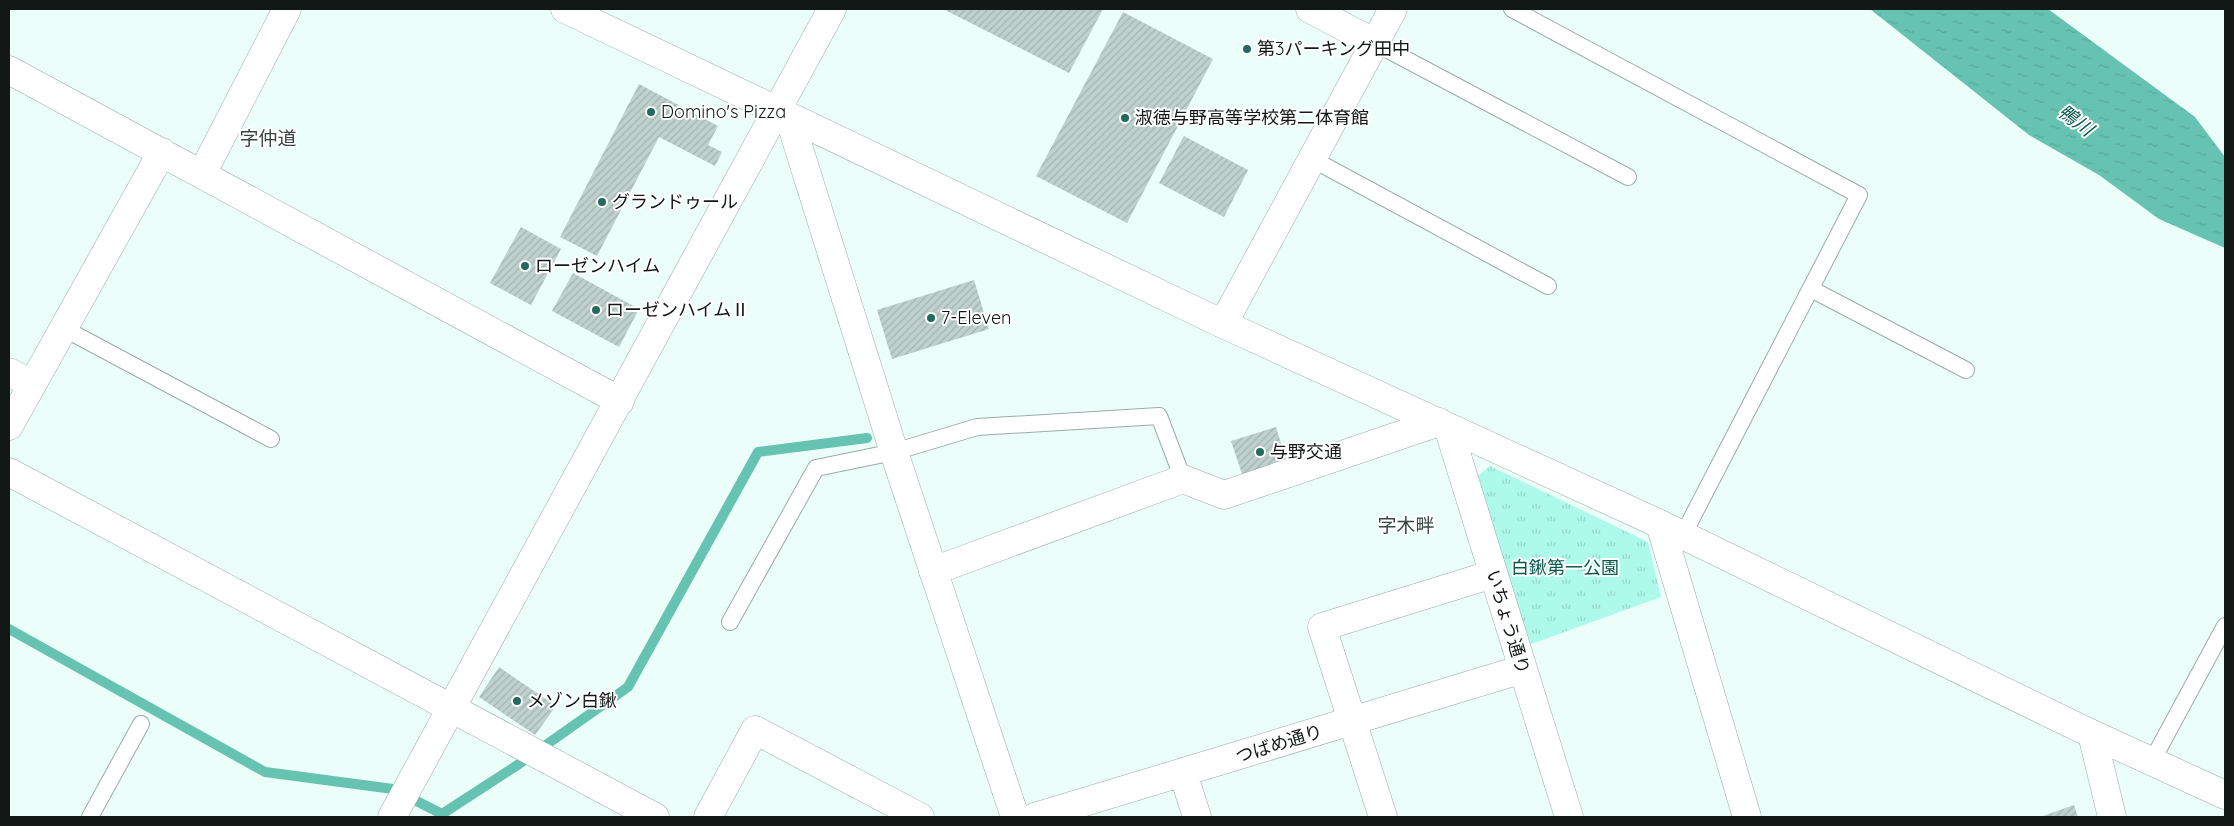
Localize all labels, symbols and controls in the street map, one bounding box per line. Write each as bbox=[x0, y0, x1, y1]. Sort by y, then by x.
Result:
place label: 第3パーキング田中 bbox=[1257, 37, 1410, 60]
marker: 第3パーキング田中 bbox=[1241, 43, 1253, 55]
water label: 鴨川 bbox=[2054, 99, 2100, 142]
place label: Domino's Pizza bbox=[661, 100, 786, 123]
marker: Domino's Pizza bbox=[645, 106, 657, 118]
place label: 淑徳与野高等学校第二体育館 bbox=[1135, 106, 1369, 129]
marker: 淑徳与野高等学校第二体育館 bbox=[1119, 112, 1131, 124]
district label: 字仲道 bbox=[239, 126, 297, 150]
place label: グランドゥール bbox=[612, 190, 738, 213]
marker: グランドゥール bbox=[596, 196, 608, 208]
place label: ローゼンハイム bbox=[535, 254, 660, 277]
marker: ローゼンハイム bbox=[519, 260, 531, 272]
place label: ローゼンハイムⅡ bbox=[606, 298, 749, 321]
marker: ローゼンハイムⅡ bbox=[590, 304, 602, 316]
place label: 7-Eleven bbox=[941, 306, 1012, 329]
marker: 7-Eleven bbox=[925, 312, 937, 324]
place label: 与野交通 bbox=[1270, 440, 1342, 463]
marker: 与野交通 bbox=[1254, 446, 1266, 458]
district label: 字木畔 bbox=[1377, 513, 1435, 537]
park label: 白鍬第一公園 bbox=[1511, 556, 1619, 579]
street label: いちょう通り bbox=[1482, 567, 1535, 677]
place label: メゾン白鍬 bbox=[527, 689, 617, 712]
marker: メゾン白鍬 bbox=[511, 695, 523, 707]
street label: つばめ通り bbox=[1232, 719, 1325, 768]

